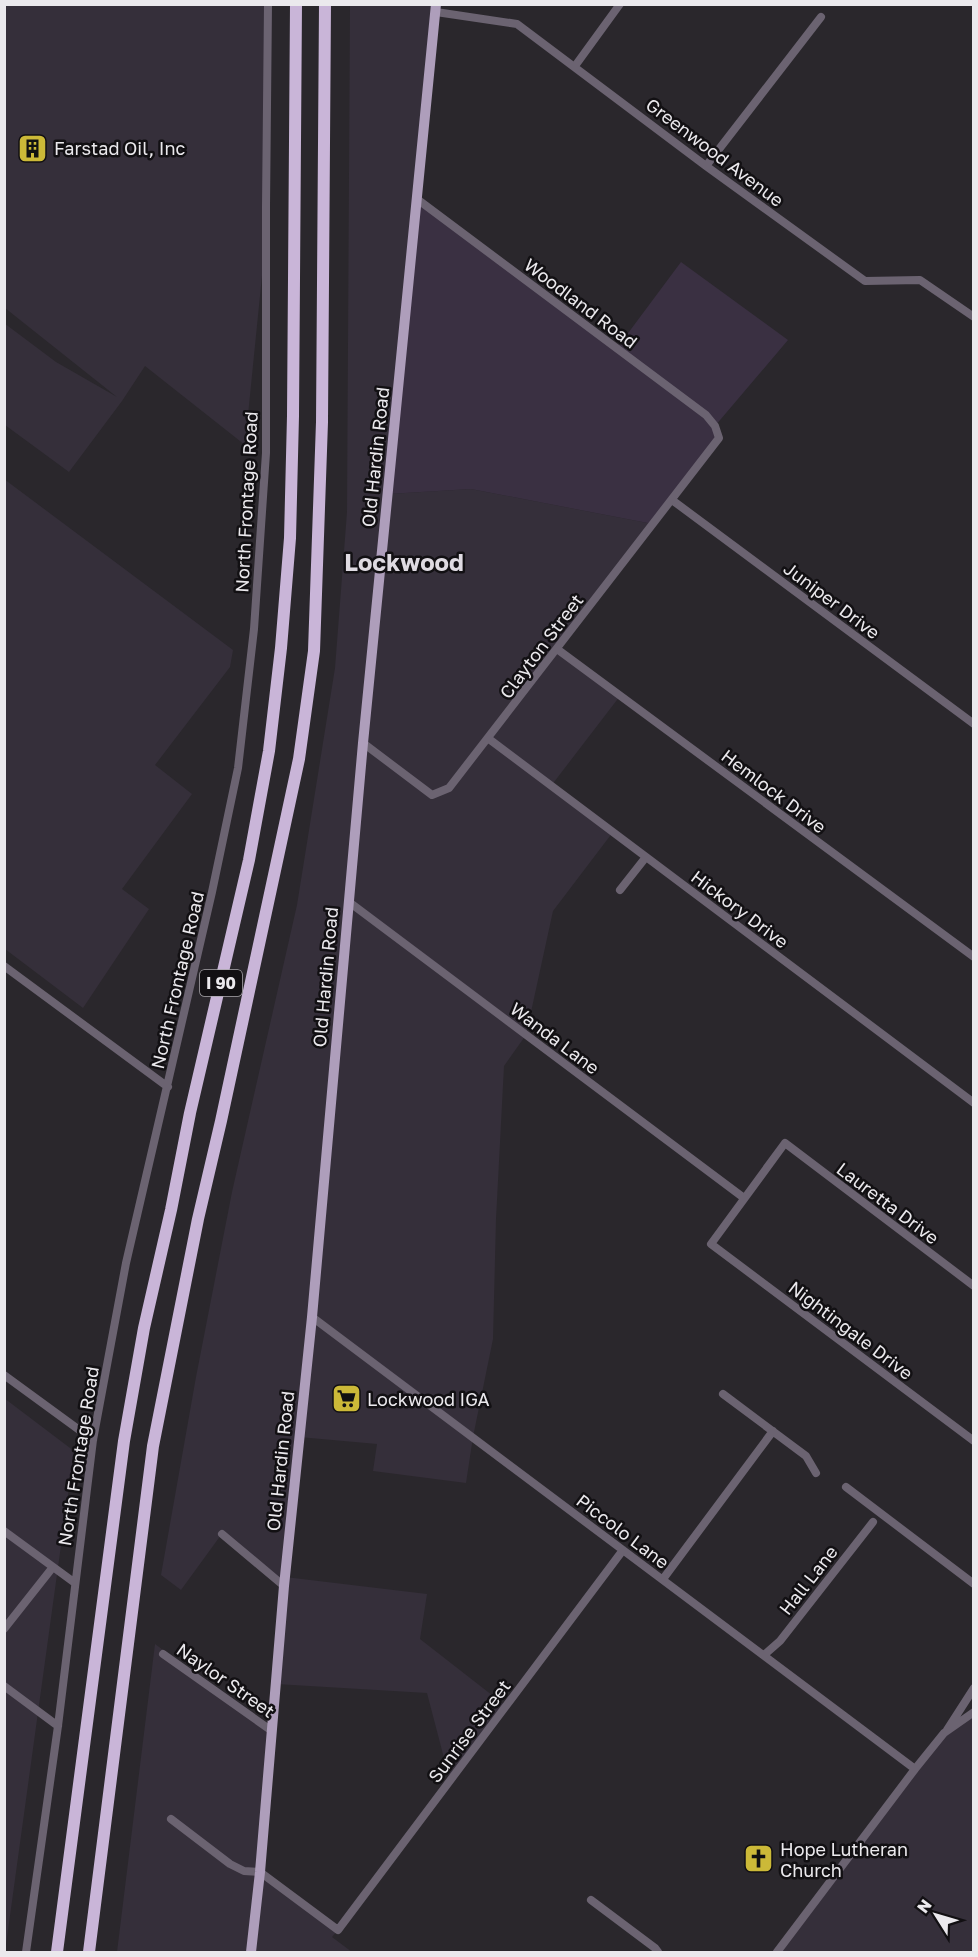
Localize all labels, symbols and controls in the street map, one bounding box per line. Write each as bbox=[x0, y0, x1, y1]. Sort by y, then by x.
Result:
street label: Greenwood Avenue bbox=[642, 93, 788, 211]
building icon: Farstad Oil, Inc bbox=[17, 132, 49, 164]
place label: Farstad Oil, Inc bbox=[54, 137, 185, 159]
street label: Woodland Road bbox=[520, 253, 642, 353]
street label: Old Hardin Road bbox=[357, 386, 393, 528]
street label: North Frontage Road bbox=[230, 411, 262, 593]
district label: Lockwood bbox=[344, 547, 464, 576]
street label: Juniper Drive bbox=[780, 557, 884, 643]
street label: Clayton Street bbox=[495, 589, 587, 703]
street label: Hemlock Drive bbox=[717, 744, 831, 838]
street label: Hickory Drive bbox=[687, 865, 793, 953]
street label: North Frontage Road bbox=[146, 889, 208, 1071]
street label: Old Hardin Road bbox=[308, 906, 342, 1048]
road number: I 90 bbox=[200, 970, 242, 996]
street label: Wanda Lane bbox=[506, 997, 604, 1079]
street label: Lauretta Drive bbox=[833, 1157, 943, 1249]
street label: Nightingale Drive bbox=[785, 1276, 917, 1384]
street label: North Frontage Road bbox=[53, 1365, 103, 1547]
supermarket icon: Lockwood IGA bbox=[330, 1383, 362, 1415]
place label: Lockwood IGA bbox=[367, 1388, 490, 1410]
street label: Old Hardin Road bbox=[262, 1390, 298, 1532]
street label: Piccolo Lane bbox=[572, 1489, 674, 1573]
street label: Hall Lane bbox=[774, 1541, 842, 1619]
street label: Naylor Street bbox=[173, 1638, 279, 1722]
street label: Sunrise Street bbox=[423, 1675, 515, 1787]
place label: Hope Lutheran Church bbox=[780, 1838, 908, 1881]
church icon: Hope Lutheran Church bbox=[743, 1843, 775, 1875]
north arrow bbox=[906, 1885, 966, 1945]
text: N bbox=[912, 1895, 936, 1917]

